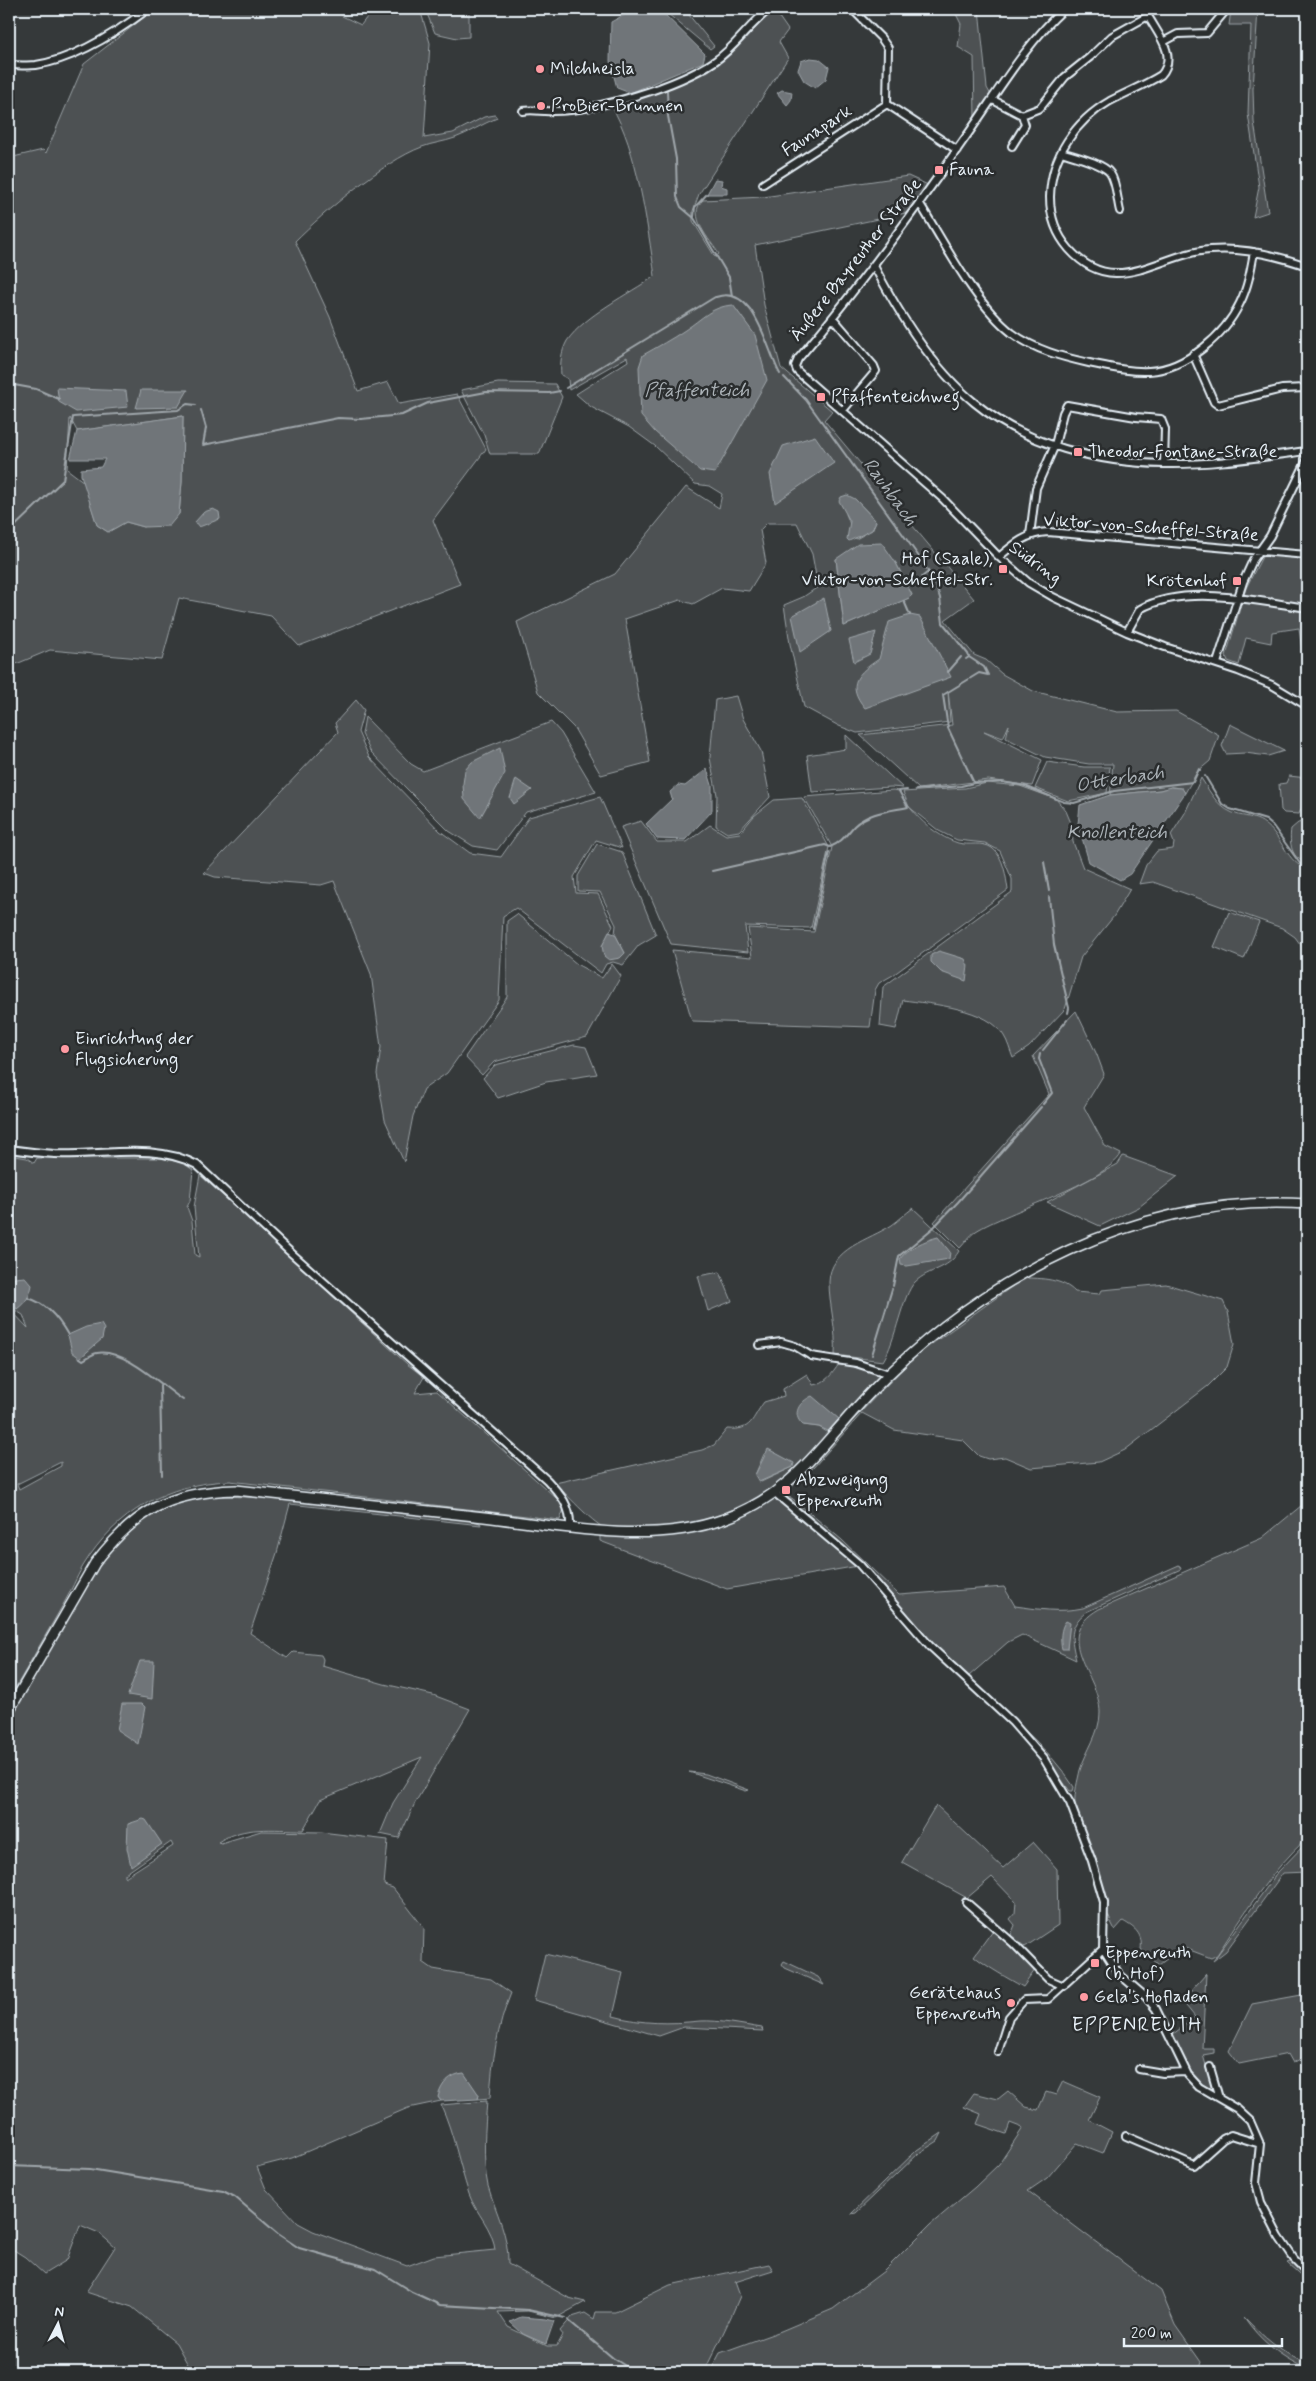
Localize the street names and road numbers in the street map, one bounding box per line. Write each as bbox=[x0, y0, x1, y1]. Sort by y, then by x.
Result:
street label: Faunapark bbox=[777, 99, 857, 163]
street label: Äußere Bayreuther Straße bbox=[785, 173, 927, 347]
street label: Viktor-von-Scheffel-Straße bbox=[1043, 509, 1260, 548]
street label: Südring bbox=[1004, 536, 1066, 590]

